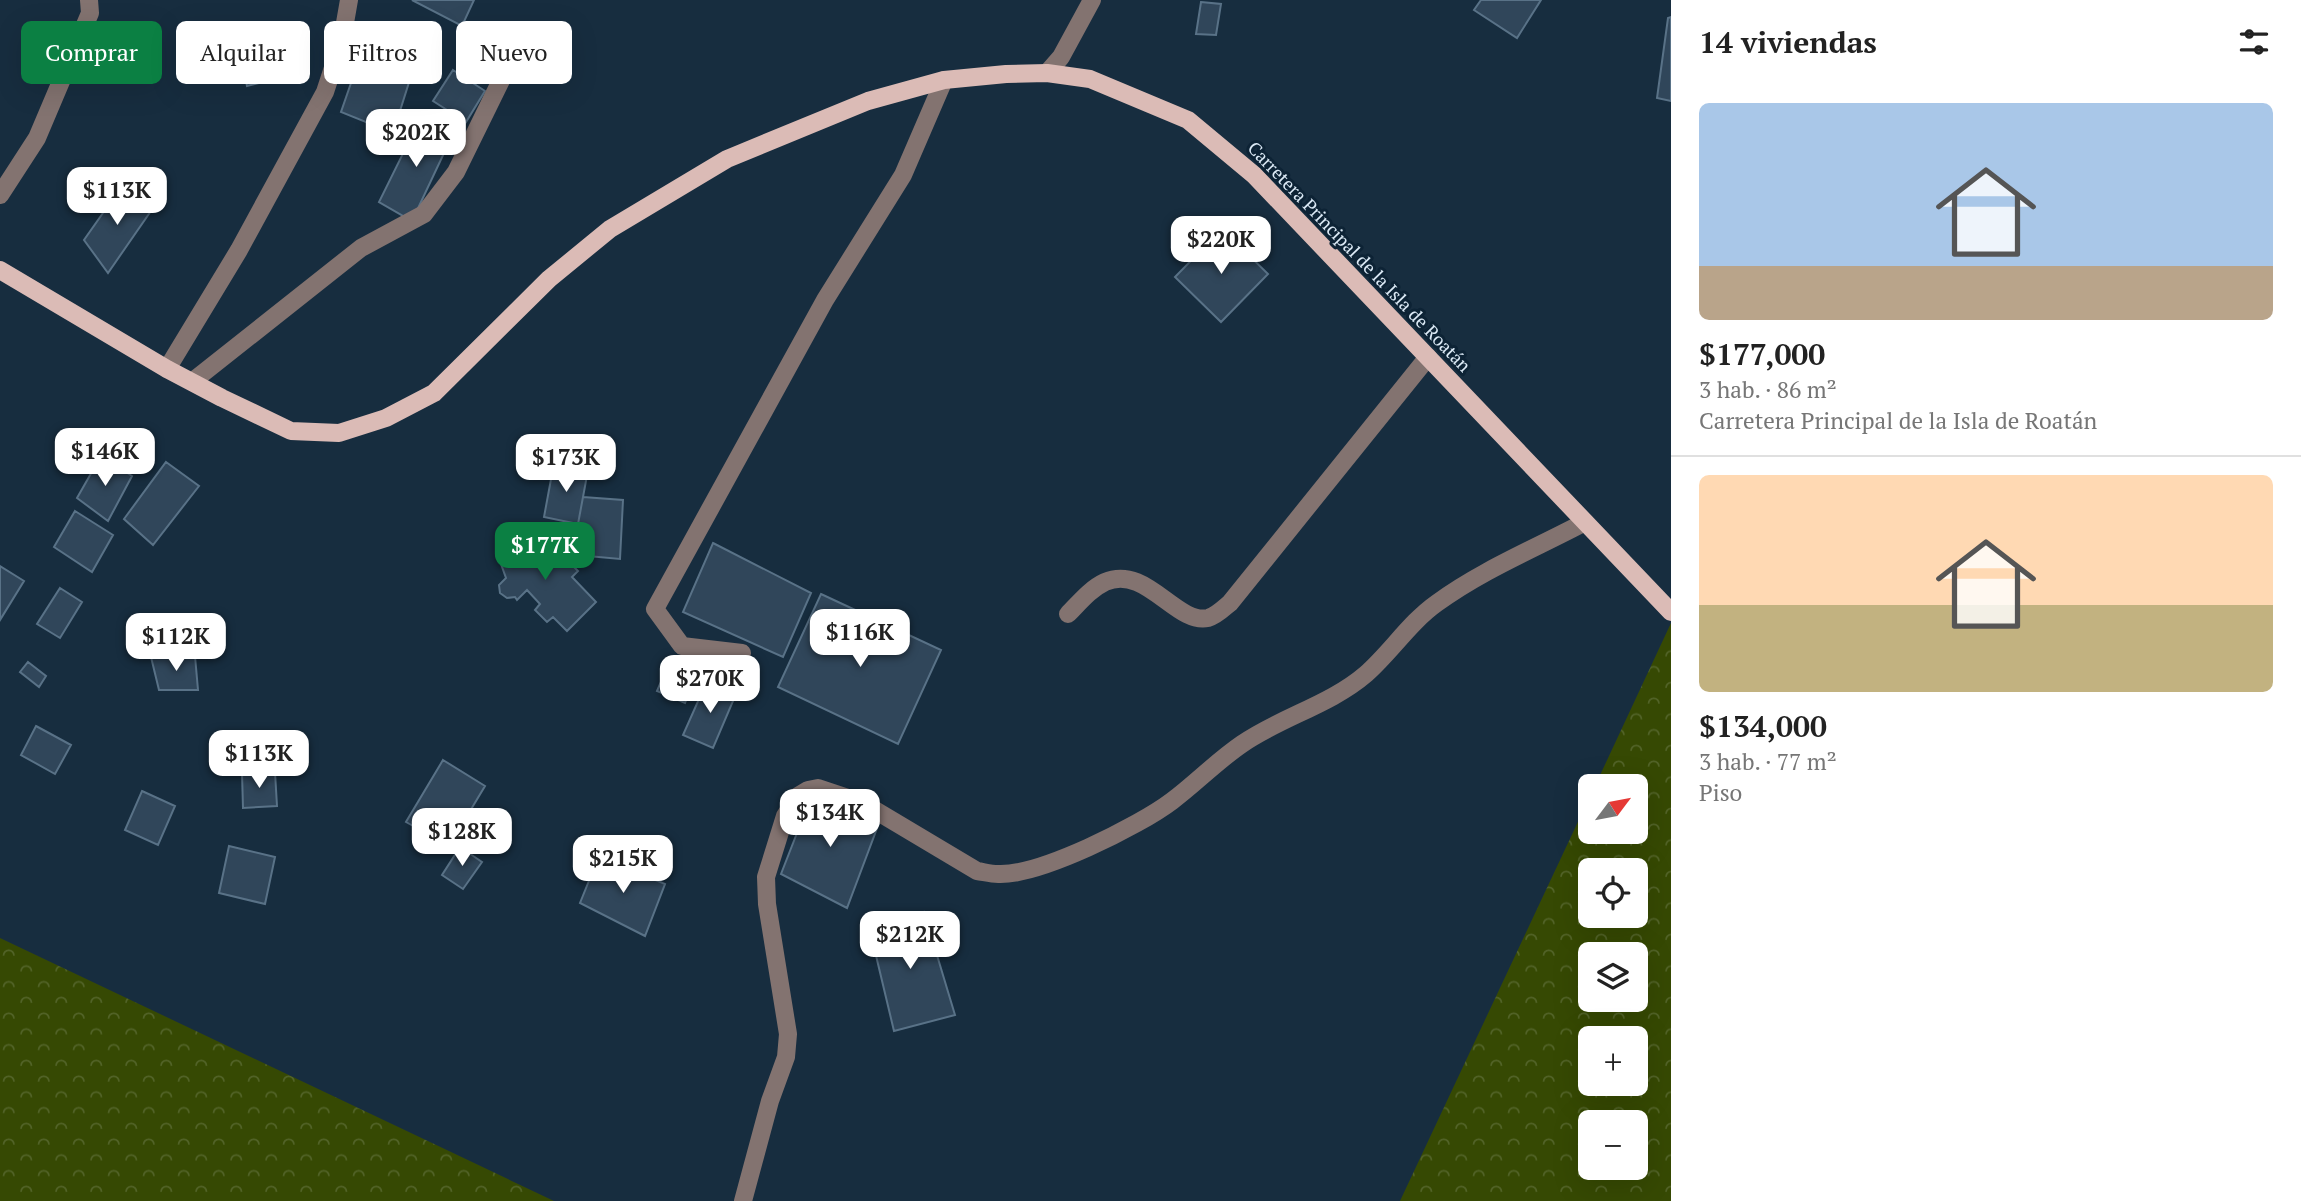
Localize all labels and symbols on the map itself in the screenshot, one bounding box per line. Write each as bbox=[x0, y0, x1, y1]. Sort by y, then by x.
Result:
pin: $202K bbox=[367, 110, 465, 169]
street label: Carretera Principal de la Isla de Roatán bbox=[1243, 136, 1477, 377]
pin: $113K bbox=[68, 168, 166, 227]
pin: $220K bbox=[1172, 216, 1270, 276]
pin: $146K bbox=[56, 428, 154, 488]
pin: $173K bbox=[517, 434, 615, 494]
pin: $177K bbox=[496, 522, 594, 582]
pin: $116K bbox=[811, 610, 909, 669]
pin: $112K bbox=[127, 614, 225, 673]
pin: $270K bbox=[661, 656, 759, 715]
pin: $113K bbox=[210, 730, 308, 790]
north arrow bbox=[1578, 774, 1648, 844]
pin: $134K bbox=[781, 790, 879, 849]
pin: $128K bbox=[413, 808, 511, 868]
pin: $215K bbox=[574, 836, 672, 895]
pin: $212K bbox=[861, 912, 959, 971]

